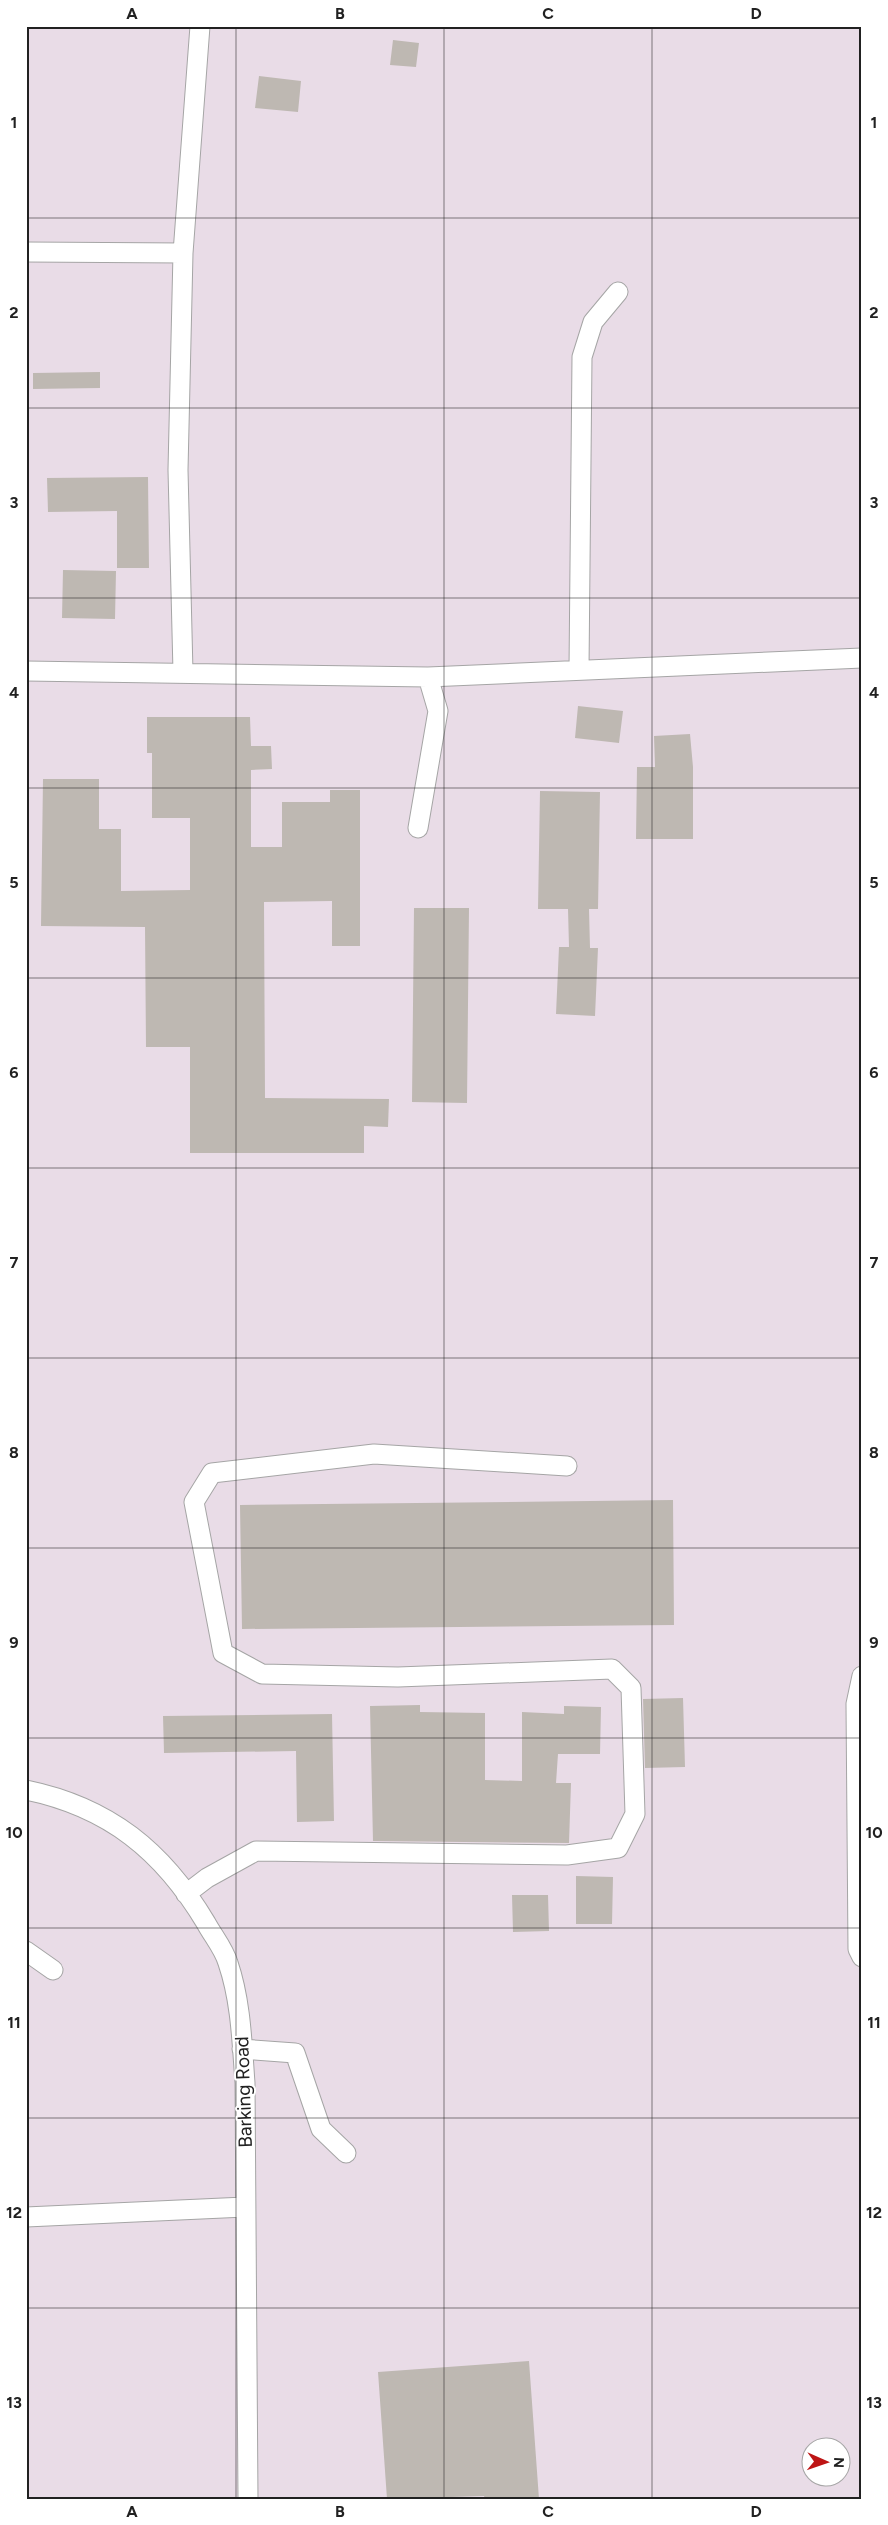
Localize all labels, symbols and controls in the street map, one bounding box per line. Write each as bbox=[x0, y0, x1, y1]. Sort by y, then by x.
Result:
text: A bbox=[126, 4, 138, 23]
text: B bbox=[335, 4, 345, 23]
text: C bbox=[542, 4, 554, 23]
text: D bbox=[750, 4, 762, 23]
text: 1 bbox=[11, 113, 17, 132]
text: 1 bbox=[871, 113, 877, 132]
text: 2 bbox=[9, 303, 19, 322]
text: 2 bbox=[869, 303, 879, 322]
text: 3 bbox=[10, 493, 19, 512]
text: 3 bbox=[870, 493, 879, 512]
text: 4 bbox=[9, 683, 19, 702]
text: 4 bbox=[869, 683, 879, 702]
text: 5 bbox=[9, 873, 19, 892]
text: 5 bbox=[869, 873, 879, 892]
text: 6 bbox=[9, 1063, 19, 1082]
text: 6 bbox=[869, 1063, 879, 1082]
text: 7 bbox=[10, 1253, 19, 1272]
text: 7 bbox=[870, 1253, 879, 1272]
text: 8 bbox=[9, 1443, 19, 1462]
text: 8 bbox=[869, 1443, 879, 1462]
text: 9 bbox=[9, 1633, 19, 1652]
text: 9 bbox=[869, 1633, 879, 1652]
text: 10 bbox=[5, 1823, 23, 1842]
text: 10 bbox=[865, 1823, 883, 1842]
text: 11 bbox=[7, 2013, 21, 2032]
text: 11 bbox=[867, 2013, 881, 2032]
street label: Barking Road bbox=[230, 2036, 257, 2148]
text: 12 bbox=[6, 2203, 22, 2222]
text: 12 bbox=[866, 2203, 882, 2222]
text: 13 bbox=[6, 2393, 22, 2412]
text: 13 bbox=[866, 2393, 882, 2412]
north arrow bbox=[800, 2438, 850, 2488]
text: N bbox=[830, 2457, 847, 2468]
text: A bbox=[126, 2502, 138, 2521]
text: B bbox=[335, 2502, 345, 2521]
text: C bbox=[542, 2502, 554, 2521]
text: D bbox=[750, 2502, 762, 2521]

